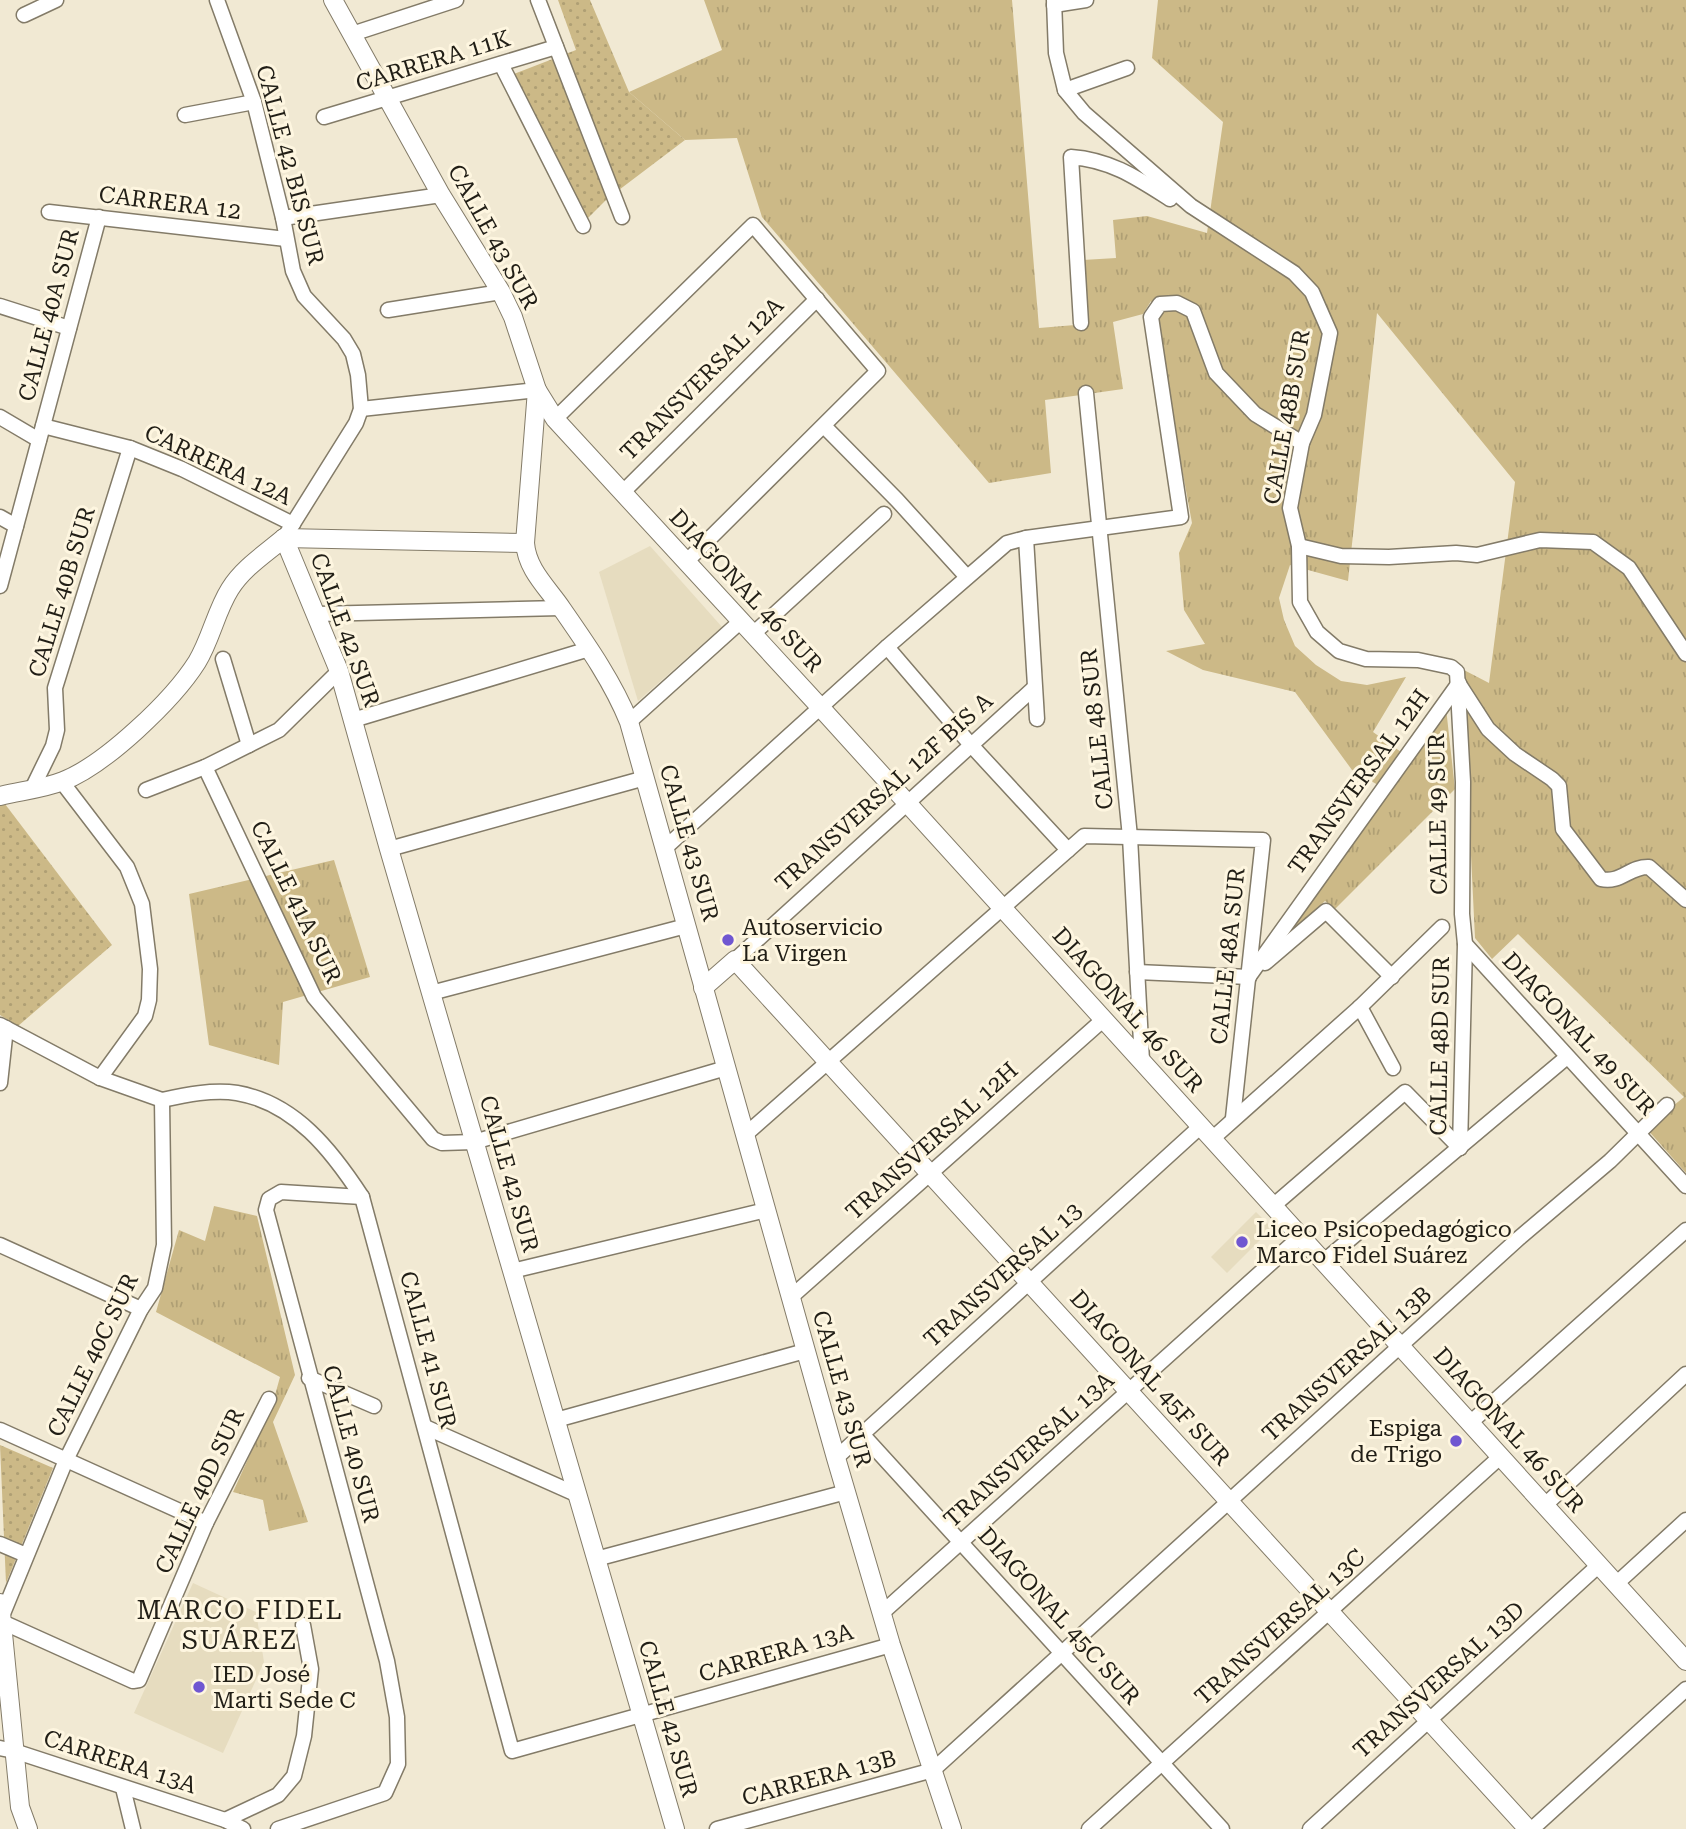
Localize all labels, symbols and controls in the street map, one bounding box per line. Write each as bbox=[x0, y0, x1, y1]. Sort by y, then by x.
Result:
street label: CARRERA 11K bbox=[353, 25, 514, 97]
street label: CALLE 42 BIS SUR bbox=[250, 62, 330, 268]
street label: CALLE 43 SUR bbox=[442, 160, 544, 314]
street label: CARRERA 12 bbox=[97, 181, 243, 225]
street label: CALLE 40A SUR bbox=[13, 226, 85, 404]
street label: TRANSVERSAL 12A bbox=[615, 292, 789, 466]
street label: CALLE 48B SUR bbox=[1258, 327, 1316, 507]
street label: CARRERA 12A bbox=[140, 419, 296, 511]
street label: CALLE 40B SUR bbox=[23, 503, 101, 681]
street label: DIAGONAL 46 SUR bbox=[664, 504, 828, 678]
street label: CALLE 42 SUR bbox=[305, 549, 385, 711]
street label: CALLE 48 SUR bbox=[1075, 647, 1119, 811]
street label: TRANSVERSAL 12H bbox=[1283, 684, 1435, 880]
street label: TRANSVERSAL 12F BIS A bbox=[770, 687, 998, 897]
street label: CALLE 49 SUR bbox=[1423, 733, 1453, 895]
street label: CALLE 43 SUR bbox=[654, 762, 724, 924]
street label: CALLE 41A SUR bbox=[245, 816, 347, 988]
street label: CALLE 48A SUR bbox=[1205, 866, 1251, 1046]
place label: Autoservicio La Virgen bbox=[742, 914, 883, 967]
street label: DIAGONAL 46 SUR bbox=[1047, 922, 1209, 1098]
marker: Autoservicio La Virgen bbox=[720, 932, 736, 948]
street label: DIAGONAL 49 SUR bbox=[1497, 947, 1661, 1121]
street label: CALLE 48D SUR bbox=[1425, 956, 1455, 1136]
street label: TRANSVERSAL 12H bbox=[840, 1057, 1024, 1225]
street label: CALLE 42 SUR bbox=[474, 1093, 544, 1255]
street label: TRANSVERSAL 13 bbox=[919, 1197, 1087, 1353]
place label: Liceo Psicopedagógico Marco Fidel Suárez bbox=[1256, 1216, 1512, 1269]
marker: Liceo Psicopedagógico Marco Fidel Suárez bbox=[1234, 1234, 1250, 1250]
street label: CALLE 41 SUR bbox=[394, 1268, 462, 1432]
street label: CALLE 40C SUR bbox=[42, 1269, 144, 1441]
street label: TRANSVERSAL 13B bbox=[1257, 1281, 1437, 1447]
street label: DIAGONAL 45F SUR bbox=[1064, 1285, 1236, 1471]
street label: CALLE 43 SUR bbox=[807, 1308, 877, 1470]
street label: DIAGONAL 46 SUR bbox=[1428, 1342, 1590, 1518]
street label: CALLE 40 SUR bbox=[317, 1362, 385, 1526]
street label: TRANSVERSAL 13A bbox=[939, 1367, 1119, 1533]
street label: CALLE 40D SUR bbox=[150, 1404, 250, 1578]
place label: Espiga de Trigo bbox=[1350, 1415, 1443, 1468]
marker: Espiga de Trigo bbox=[1448, 1433, 1464, 1449]
street label: DIAGONAL 45C SUR bbox=[972, 1522, 1146, 1710]
street label: TRANSVERSAL 13C bbox=[1189, 1544, 1371, 1710]
district label: MARCO FIDEL SUÁREZ bbox=[137, 1595, 343, 1655]
street label: TRANSVERSAL 13D bbox=[1348, 1596, 1530, 1764]
street label: CARRERA 13A bbox=[696, 1618, 856, 1688]
street label: CALLE 42 SUR bbox=[633, 1638, 703, 1800]
place label: IED José Marti Sede C bbox=[213, 1661, 356, 1714]
marker: IED José Marti Sede C bbox=[191, 1679, 207, 1695]
street label: CARRERA 13A bbox=[40, 1725, 200, 1799]
street label: CARRERA 13B bbox=[739, 1744, 899, 1812]

